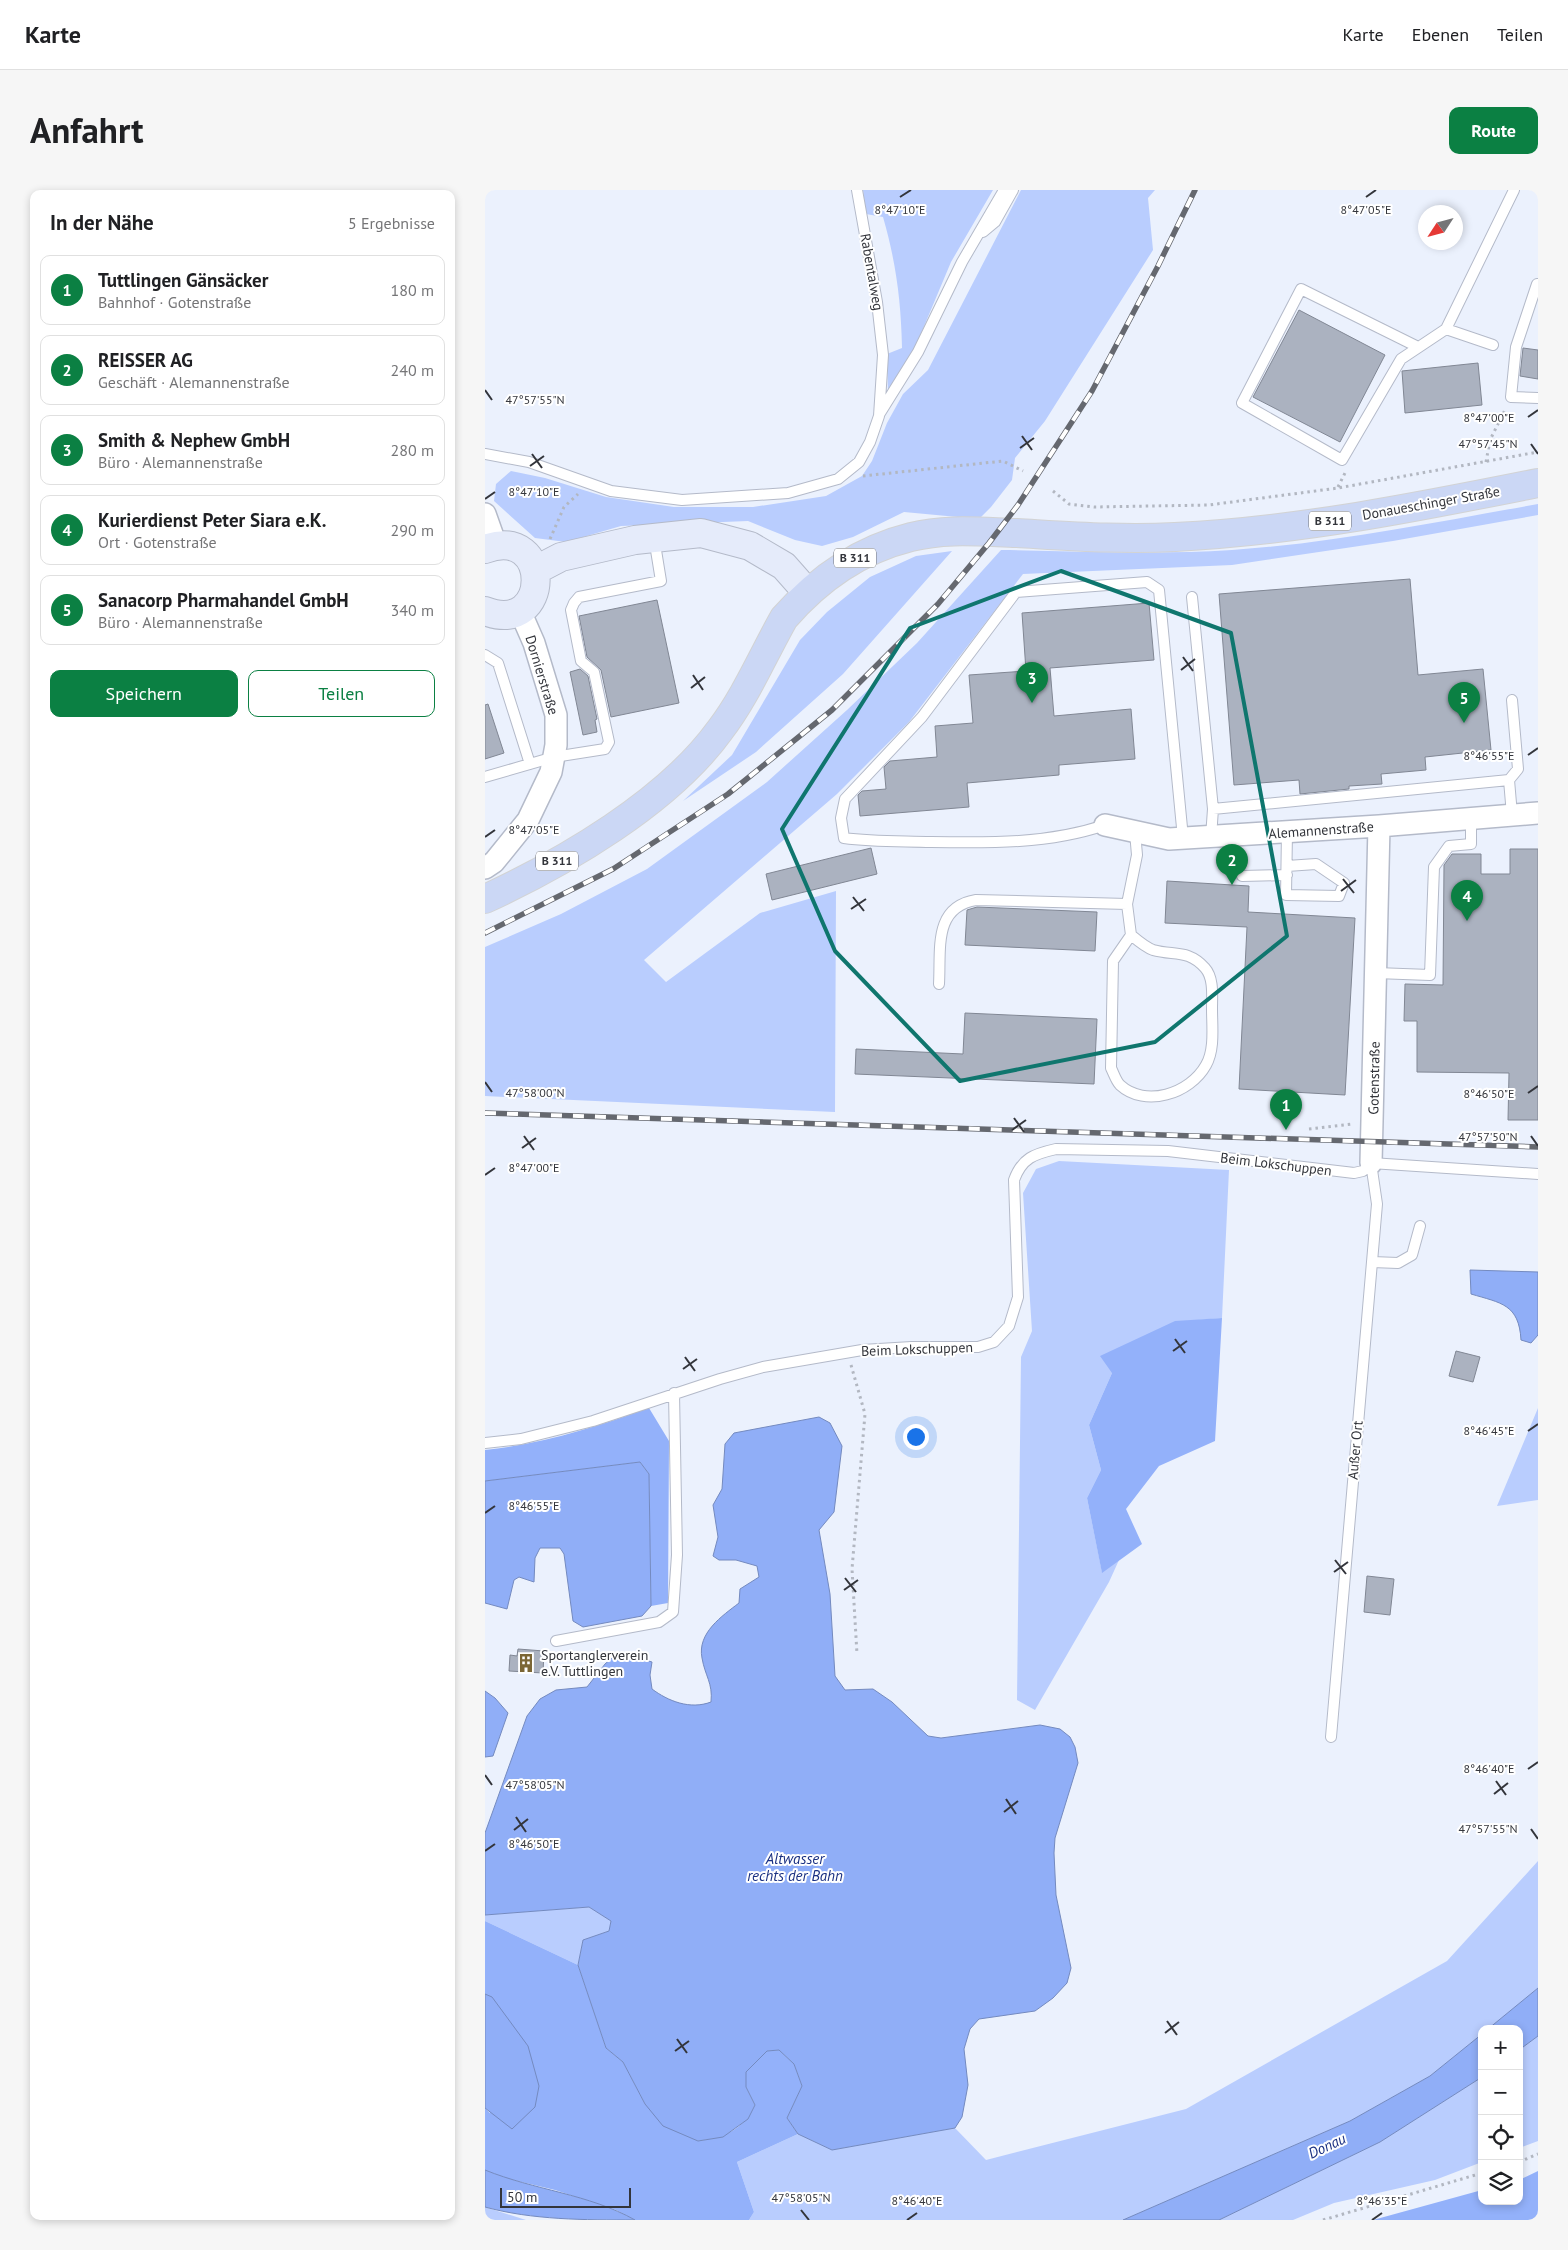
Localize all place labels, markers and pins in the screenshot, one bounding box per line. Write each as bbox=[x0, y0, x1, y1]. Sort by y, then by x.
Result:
pin: 3 bbox=[1016, 662, 1048, 703]
pin: 5 bbox=[1448, 682, 1480, 723]
pin: 2 bbox=[1216, 844, 1248, 885]
pin: 4 bbox=[1451, 880, 1483, 921]
pin: 1 bbox=[1270, 1089, 1302, 1130]
place label: Sportanglerverein e.V. Tuttlingen bbox=[541, 1646, 649, 1680]
building icon: Sportanglerverein e.V. Tuttlingen bbox=[515, 1652, 537, 1674]

